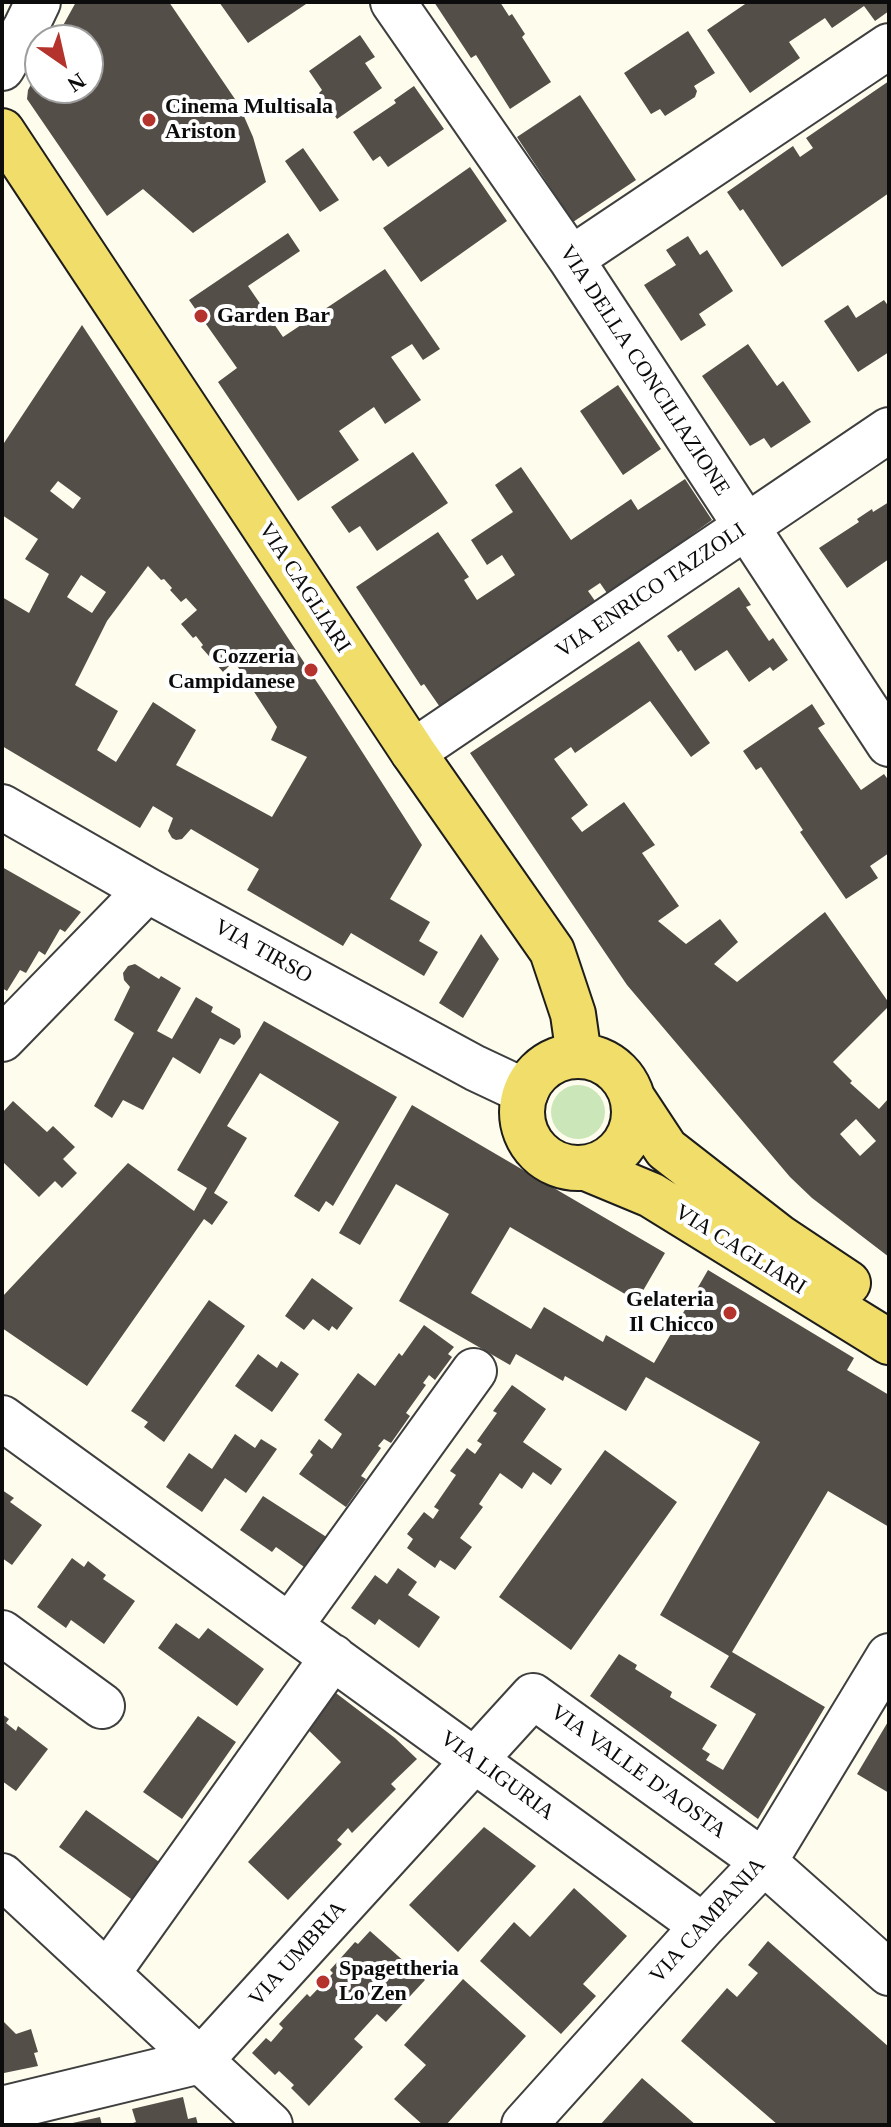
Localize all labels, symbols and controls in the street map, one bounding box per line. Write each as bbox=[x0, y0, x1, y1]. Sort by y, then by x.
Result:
north arrow bbox=[24, 24, 104, 104]
text: N bbox=[63, 68, 90, 97]
place label: Cinema Multisala Ariston bbox=[165, 94, 333, 146]
marker: Cinema Multisala Ariston bbox=[140, 111, 158, 129]
street label: VIA DELLA CONCILIAZIONE bbox=[553, 241, 735, 501]
place label: Garden Bar bbox=[217, 303, 330, 329]
marker: Garden Bar bbox=[192, 307, 210, 325]
street label: VIA CAGLIARI bbox=[252, 518, 356, 658]
street label: VIA ENRICO TAZZOLI bbox=[551, 518, 751, 664]
place label: Cozzeria Campidanese bbox=[168, 644, 295, 696]
marker: Cozzeria Campidanese bbox=[302, 661, 320, 679]
street label: VIA TIRSO bbox=[209, 914, 317, 990]
street label: VIA CAGLIARI bbox=[670, 1199, 810, 1301]
place label: Gelateria Il Chicco bbox=[626, 1287, 714, 1338]
marker: Gelateria Il Chicco bbox=[721, 1304, 739, 1322]
street label: VIA VALLE D'AOSTA bbox=[545, 1699, 731, 1845]
street label: VIA LIGURIA bbox=[435, 1726, 559, 1826]
street label: VIA CAMPANIA bbox=[645, 1853, 771, 1989]
street label: VIA UMBRIA bbox=[244, 1896, 352, 2012]
place label: Spagettheria Lo Zen bbox=[339, 1956, 459, 2008]
marker: Spagettheria Lo Zen bbox=[314, 1973, 332, 1991]

